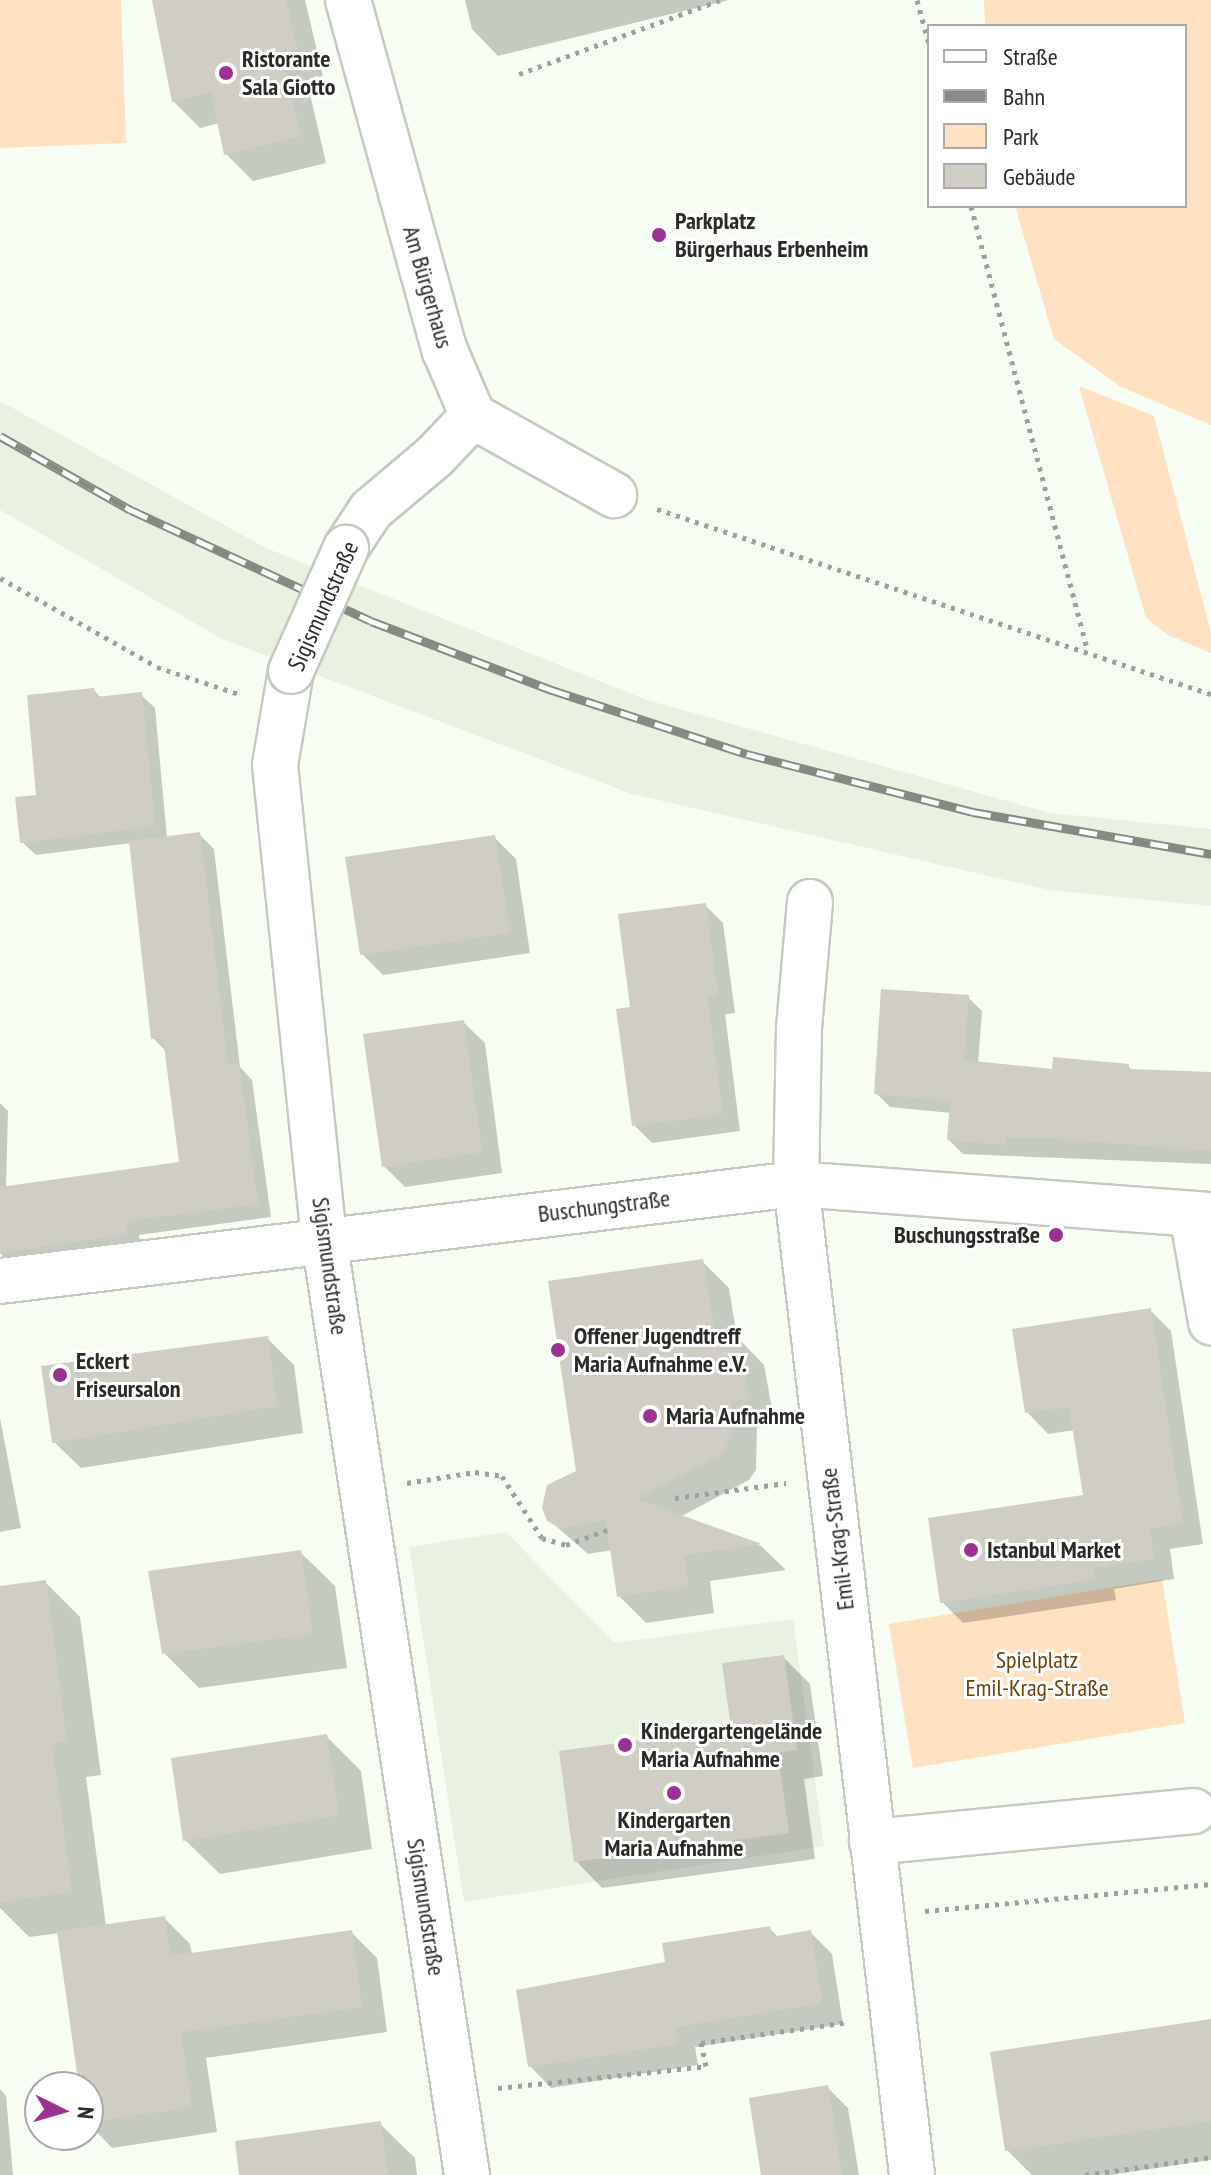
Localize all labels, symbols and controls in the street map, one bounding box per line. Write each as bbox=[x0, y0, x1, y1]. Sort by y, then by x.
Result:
legend bbox=[927, 24, 1187, 208]
text: Straße bbox=[1003, 41, 1058, 72]
place label: Ristorante Sala Giotto bbox=[242, 45, 336, 101]
marker: Ristorante Sala Giotto bbox=[217, 64, 235, 82]
text: Bahn bbox=[1003, 81, 1045, 112]
text: Park bbox=[1003, 121, 1039, 152]
text: Gebäude bbox=[1003, 161, 1075, 192]
place label: Parkplatz Bürgerhaus Erbenheim bbox=[675, 207, 869, 263]
street label: Am Bürgerhaus bbox=[397, 223, 459, 351]
marker: Parkplatz Bürgerhaus Erbenheim bbox=[650, 226, 668, 244]
street label: Sigismundstraße bbox=[282, 537, 364, 675]
street label: Buschungstraße bbox=[536, 1184, 672, 1228]
street label: Sigismundstraße bbox=[306, 1195, 354, 1337]
place label: Buschungsstraße bbox=[894, 1221, 1040, 1249]
marker: Buschungsstraße bbox=[1047, 1226, 1065, 1244]
place label: Offener Jugendtreff Maria Aufnahme e.V. bbox=[574, 1322, 748, 1378]
marker: Offener Jugendtreff Maria Aufnahme e.V. bbox=[549, 1341, 567, 1359]
place label: Eckert Friseursalon bbox=[76, 1347, 180, 1403]
marker: Eckert Friseursalon bbox=[51, 1366, 69, 1384]
place label: Maria Aufnahme bbox=[666, 1402, 806, 1430]
marker: Maria Aufnahme bbox=[641, 1407, 659, 1425]
street label: Emil-Krag-Straße bbox=[814, 1466, 860, 1612]
place label: Istanbul Market bbox=[987, 1536, 1121, 1564]
marker: Istanbul Market bbox=[962, 1541, 980, 1559]
park label: Spielplatz Emil-Krag-Straße bbox=[965, 1646, 1109, 1702]
place label: Kindergartengelände Maria Aufnahme bbox=[641, 1717, 822, 1773]
marker: Kindergartengelände Maria Aufnahme bbox=[616, 1736, 634, 1754]
marker: Kindergarten Maria Aufnahme bbox=[665, 1784, 683, 1802]
place label: Kindergarten Maria Aufnahme bbox=[604, 1806, 744, 1862]
street label: Sigismundstraße bbox=[401, 1836, 451, 1978]
north arrow bbox=[24, 2071, 104, 2151]
text: N bbox=[71, 2106, 100, 2120]

